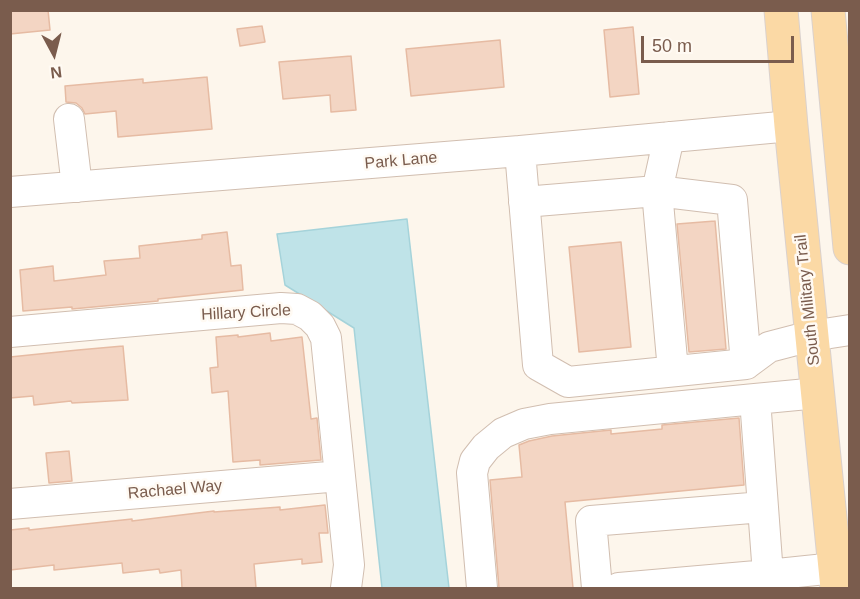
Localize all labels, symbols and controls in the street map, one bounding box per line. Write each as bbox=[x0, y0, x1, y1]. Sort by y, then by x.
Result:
north arrow bbox=[24, 24, 84, 84]
scale bar bbox=[644, 24, 797, 62]
text: 50 m bbox=[652, 36, 692, 56]
text: N bbox=[49, 63, 63, 82]
street label: Park Lane bbox=[364, 148, 438, 174]
street label: South Military Trail bbox=[792, 233, 824, 367]
street label: Hillary Circle bbox=[201, 301, 291, 325]
street label: Rachael Way bbox=[127, 476, 223, 504]

